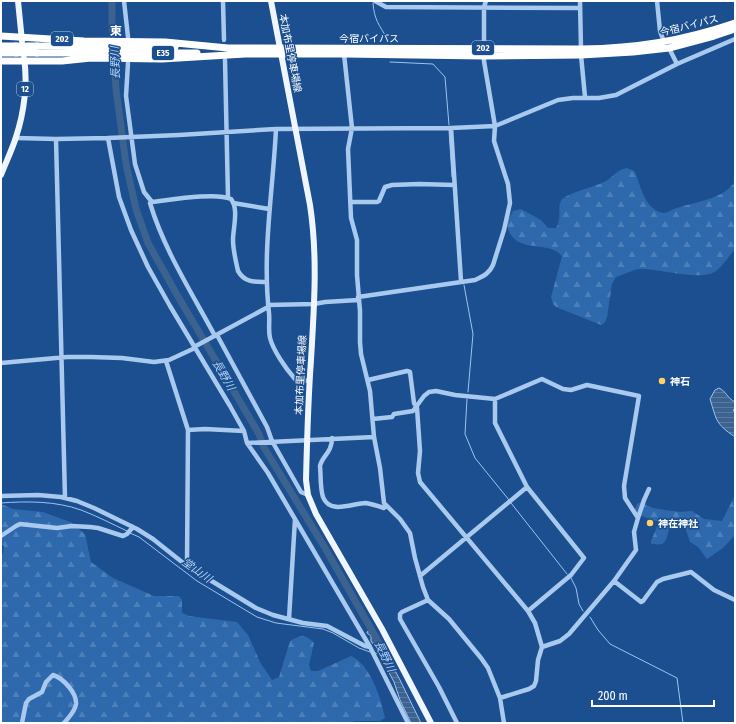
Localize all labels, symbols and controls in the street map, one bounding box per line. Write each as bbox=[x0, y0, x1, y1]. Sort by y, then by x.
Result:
street label: 本加布里停車場線 bbox=[276, 13, 304, 94]
street label: 今宿バイパス bbox=[659, 13, 720, 39]
district label: 東 bbox=[110, 24, 122, 38]
road number: 202 bbox=[51, 32, 73, 46]
street label: 今宿バイパス bbox=[339, 33, 399, 45]
road number: 202 bbox=[472, 41, 494, 55]
water label: 長野川 bbox=[108, 45, 123, 80]
road number: E35 bbox=[152, 46, 174, 60]
road number: 12 bbox=[17, 82, 33, 96]
street label: 本加布里停車場線 bbox=[293, 335, 309, 415]
water label: 長野川 bbox=[210, 358, 238, 394]
marker: 神石 bbox=[657, 376, 667, 386]
place label: 神石 bbox=[670, 376, 690, 388]
marker: 神在神社 bbox=[645, 518, 655, 528]
place label: 神在神社 bbox=[658, 518, 699, 530]
water label: 堂山川 bbox=[179, 556, 215, 586]
water label: 長野川 bbox=[371, 639, 398, 675]
scale bar bbox=[592, 682, 714, 708]
text: 200 m bbox=[598, 689, 628, 703]

